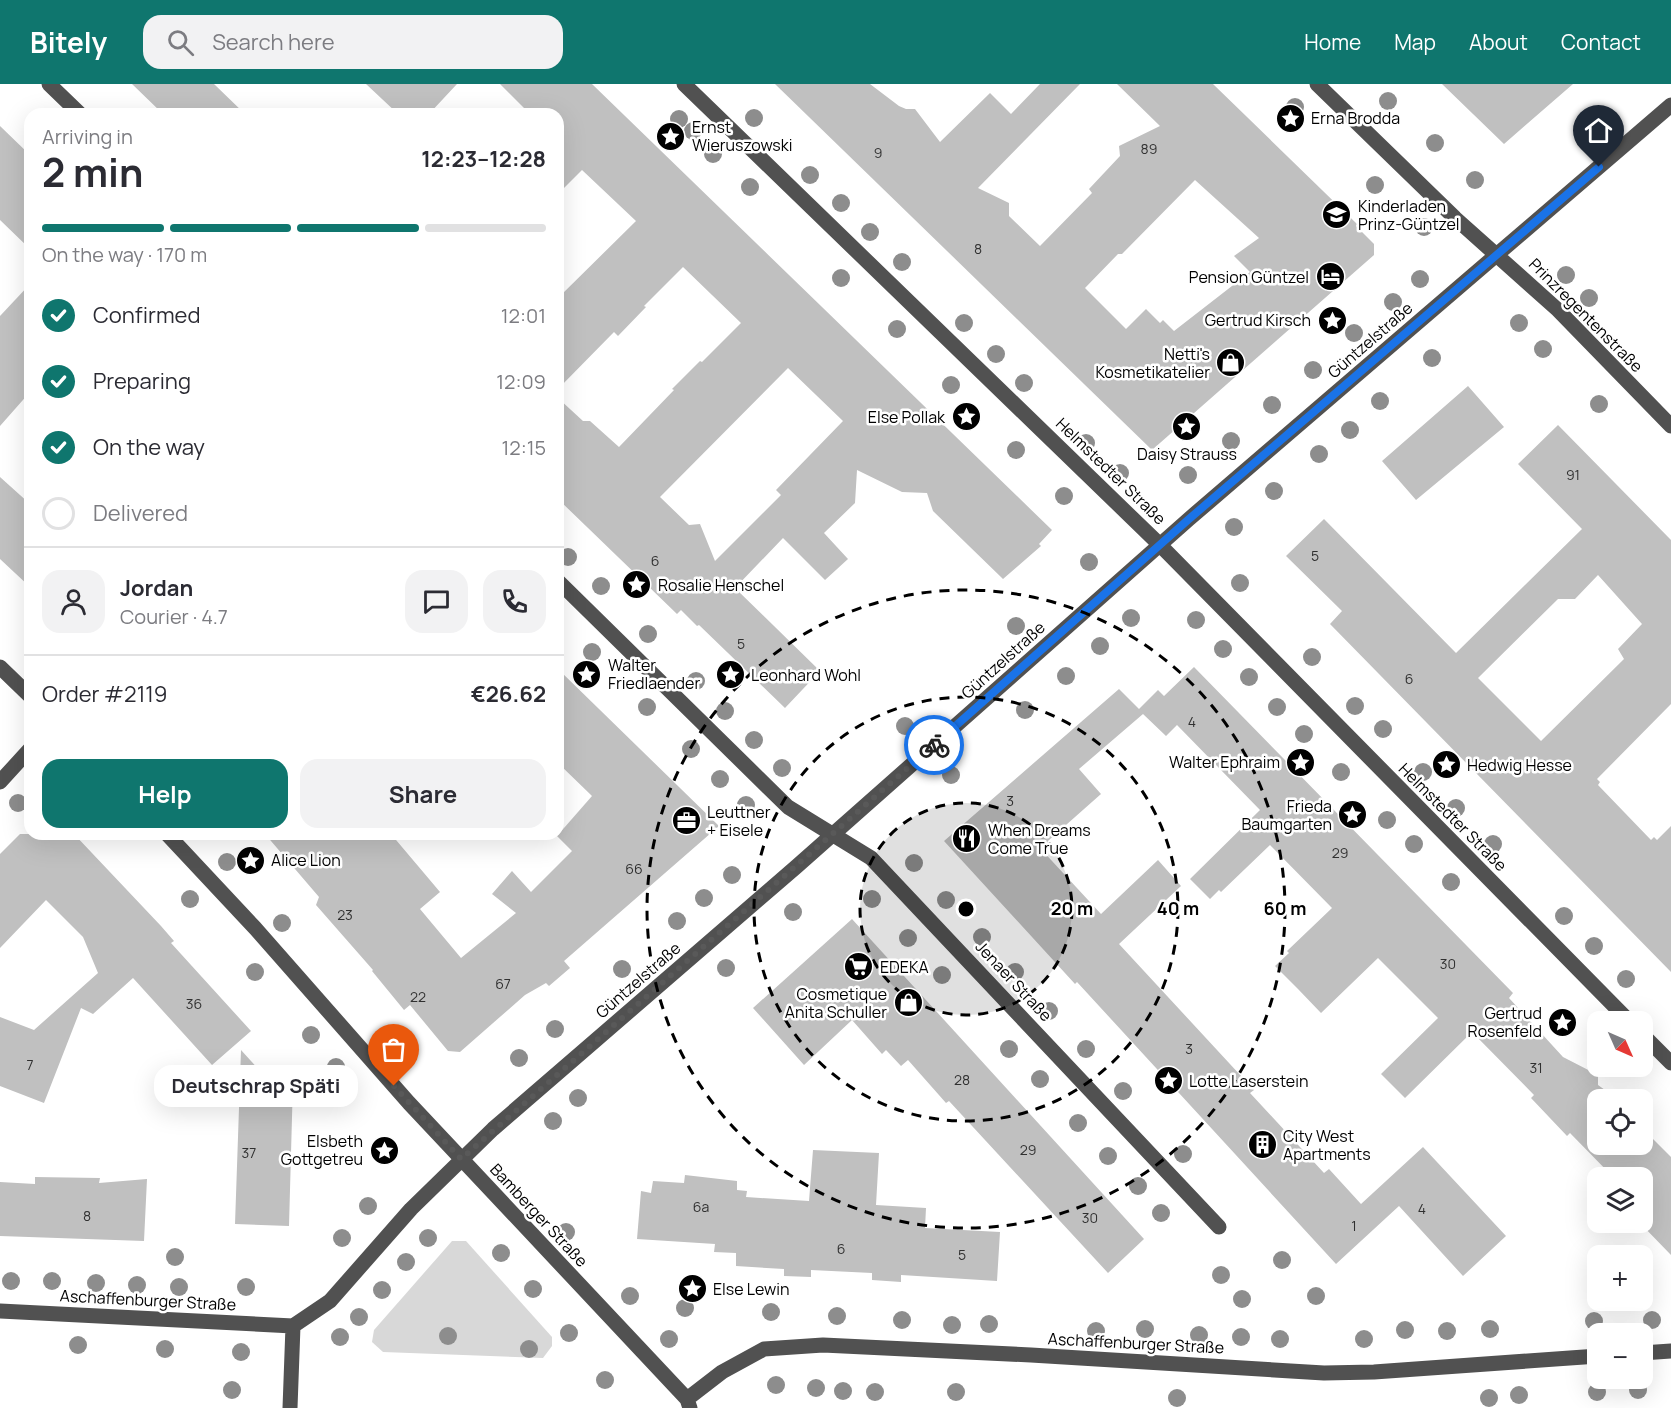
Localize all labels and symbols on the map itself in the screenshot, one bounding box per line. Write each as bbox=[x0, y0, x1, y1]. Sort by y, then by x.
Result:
place icon: Erna Brodda bbox=[1274, 102, 1306, 134]
pin bbox=[1573, 105, 1624, 167]
place label: Erna Brodda bbox=[1311, 107, 1400, 129]
place label: Ernst Wieruszowski bbox=[692, 116, 792, 156]
place icon: Ernst Wieruszowski bbox=[655, 120, 687, 152]
house number: 89 bbox=[1141, 139, 1157, 158]
house number: 9 bbox=[874, 143, 882, 162]
place label: Kinderladen Prinz-Güntzel bbox=[1358, 195, 1459, 235]
school or university icon: Kinderladen Prinz-Güntzel bbox=[1321, 199, 1353, 231]
house number: 8 bbox=[974, 239, 982, 258]
street label: Prinzregentenstraße bbox=[1524, 253, 1648, 377]
hotel icon: Pension Güntzel bbox=[1314, 261, 1346, 293]
place label: Pension Güntzel bbox=[1189, 266, 1309, 288]
street label: Güntzelstraße bbox=[1323, 297, 1417, 383]
place icon: Gertrud Kirsch bbox=[1316, 304, 1348, 336]
place label: Gertrud Kirsch bbox=[1205, 309, 1311, 331]
place label: Netti's Kosmetikatelier bbox=[1095, 343, 1210, 383]
shop icon: Netti's Kosmetikatelier bbox=[1215, 347, 1247, 379]
place icon: Else Pollak bbox=[950, 401, 982, 433]
place label: Else Pollak bbox=[868, 406, 946, 428]
place icon: Daisy Strauss bbox=[1171, 410, 1203, 442]
street label: Helmstedter Straße bbox=[1051, 413, 1171, 529]
place label: Daisy Strauss bbox=[1137, 443, 1237, 465]
house number: 91 bbox=[1566, 465, 1580, 484]
house number: 5 bbox=[1311, 546, 1319, 565]
house number: 6 bbox=[651, 551, 659, 570]
place icon: Rosalie Henschel bbox=[621, 569, 653, 601]
place label: Rosalie Henschel bbox=[658, 574, 784, 596]
street label: Güntzelstraße bbox=[956, 616, 1050, 704]
house number: 5 bbox=[737, 634, 745, 653]
place label: Walter Friedlaender bbox=[608, 654, 700, 694]
place icon: Walter Friedlaender bbox=[571, 658, 603, 690]
place icon: Leonhard Wohl bbox=[714, 659, 746, 691]
place label: Leonhard Wohl bbox=[751, 664, 861, 686]
house number: 6 bbox=[1405, 669, 1413, 688]
house number: 4 bbox=[1188, 712, 1196, 731]
courier bbox=[904, 715, 964, 775]
place icon: Walter Ephraim bbox=[1285, 746, 1317, 778]
place icon: Hedwig Hesse bbox=[1430, 749, 1462, 781]
place label: Walter Ephraim bbox=[1169, 751, 1280, 773]
place label: Hedwig Hesse bbox=[1467, 754, 1572, 776]
street label: Helmstedter Straße bbox=[1394, 758, 1512, 876]
house number: 3 bbox=[1006, 791, 1014, 810]
place label: Frieda Baumgarten bbox=[1241, 795, 1332, 835]
place icon: Frieda Baumgarten bbox=[1337, 799, 1369, 831]
place label: Leuttner + Eisele bbox=[707, 801, 771, 841]
office icon: Leuttner + Eisele bbox=[670, 805, 702, 837]
place label: When Dreams Come True bbox=[988, 819, 1091, 859]
restaurant icon: When Dreams Come True bbox=[951, 823, 983, 855]
house number: 29 bbox=[1332, 843, 1348, 862]
place icon: Alice Lion bbox=[234, 844, 266, 876]
place label: Alice Lion bbox=[271, 849, 341, 871]
house number: 66 bbox=[625, 859, 643, 878]
text: 20 m bbox=[1051, 896, 1093, 920]
text: 40 m bbox=[1157, 896, 1199, 920]
text: 60 m bbox=[1264, 896, 1306, 920]
centre of rings bbox=[956, 899, 976, 919]
house number: 23 bbox=[337, 905, 353, 924]
street label: Jenaer Straße bbox=[971, 936, 1057, 1026]
street label: Güntzelstraße bbox=[591, 937, 685, 1023]
supermarket icon: EDEKA bbox=[843, 951, 875, 983]
house number: 30 bbox=[1440, 954, 1456, 973]
place label: EDEKA bbox=[880, 956, 929, 978]
house number: 67 bbox=[495, 974, 511, 993]
place label: Cosmetique Anita Schuller bbox=[785, 983, 887, 1023]
house number: 22 bbox=[410, 987, 426, 1006]
shop icon: Cosmetique Anita Schuller bbox=[892, 987, 924, 1019]
house number: 36 bbox=[186, 994, 202, 1013]
place label: Gertrud Rosenfeld bbox=[1468, 1002, 1542, 1042]
place icon: Gertrud Rosenfeld bbox=[1547, 1006, 1579, 1038]
north arrow bbox=[1587, 1011, 1653, 1077]
pin bbox=[368, 1024, 419, 1086]
house number: 3 bbox=[1185, 1039, 1193, 1058]
house number: 7 bbox=[26, 1055, 34, 1074]
house number: 31 bbox=[1529, 1058, 1543, 1077]
callout: Deutschrap Späti bbox=[154, 1065, 358, 1107]
place icon: Lotte Laserstein bbox=[1152, 1065, 1184, 1097]
house number: 28 bbox=[954, 1070, 970, 1089]
place label: Lotte Laserstein bbox=[1189, 1070, 1308, 1092]
place label: City West Apartments bbox=[1283, 1125, 1371, 1165]
building icon: City West Apartments bbox=[1246, 1129, 1278, 1161]
place label: Elsbeth Gottgetreu bbox=[281, 1130, 363, 1170]
place icon: Elsbeth Gottgetreu bbox=[368, 1134, 400, 1166]
house number: 29 bbox=[1020, 1140, 1036, 1159]
house number: 37 bbox=[242, 1143, 256, 1162]
street label: Bamberger Straße bbox=[485, 1159, 593, 1271]
house number: 6a bbox=[693, 1197, 709, 1216]
house number: 4 bbox=[1418, 1199, 1426, 1218]
house number: 8 bbox=[83, 1206, 91, 1225]
house number: 30 bbox=[1082, 1208, 1098, 1227]
house number: 1 bbox=[1351, 1216, 1357, 1235]
house number: 6 bbox=[837, 1239, 845, 1258]
house number: 5 bbox=[958, 1245, 966, 1264]
place icon: Else Lewin bbox=[676, 1273, 708, 1305]
place label: Else Lewin bbox=[713, 1278, 790, 1300]
street label: Aschaffenburger Straße bbox=[59, 1284, 237, 1316]
street label: Aschaffenburger Straße bbox=[1047, 1327, 1225, 1359]

